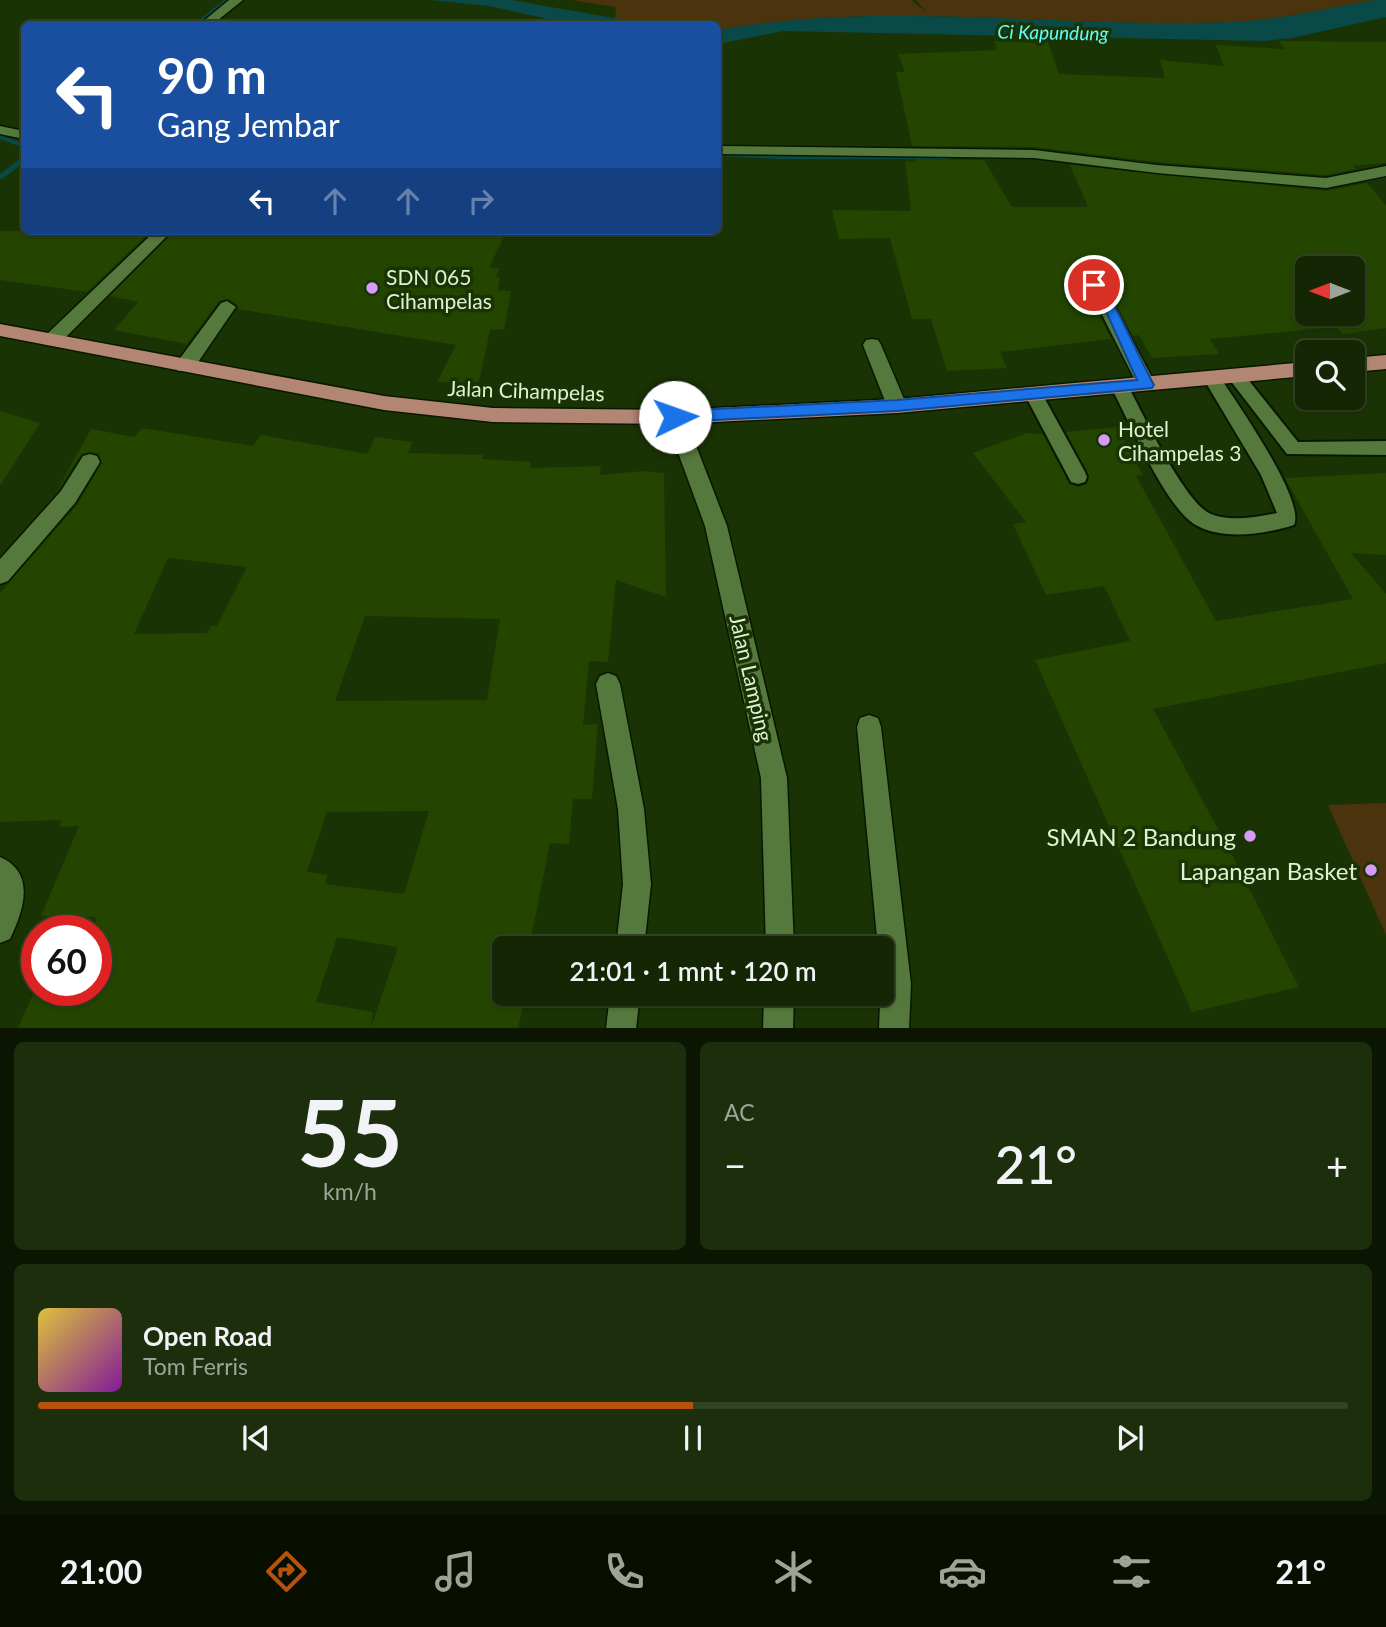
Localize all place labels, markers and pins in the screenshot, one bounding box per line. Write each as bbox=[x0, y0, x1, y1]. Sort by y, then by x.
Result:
pin bbox=[1064, 255, 1124, 315]
place label: SDN 065 Cihampelas bbox=[386, 264, 492, 313]
marker: SDN 065 Cihampelas bbox=[364, 280, 380, 296]
place label: Hotel Cihampelas 3 bbox=[1118, 416, 1241, 465]
marker: Hotel Cihampelas 3 bbox=[1096, 432, 1112, 448]
place label: SMAN 2 Bandung bbox=[1047, 822, 1236, 851]
marker: SMAN 2 Bandung bbox=[1242, 828, 1258, 844]
place label: Lapangan Basket bbox=[1180, 856, 1357, 885]
marker: Lapangan Basket bbox=[1363, 862, 1379, 878]

